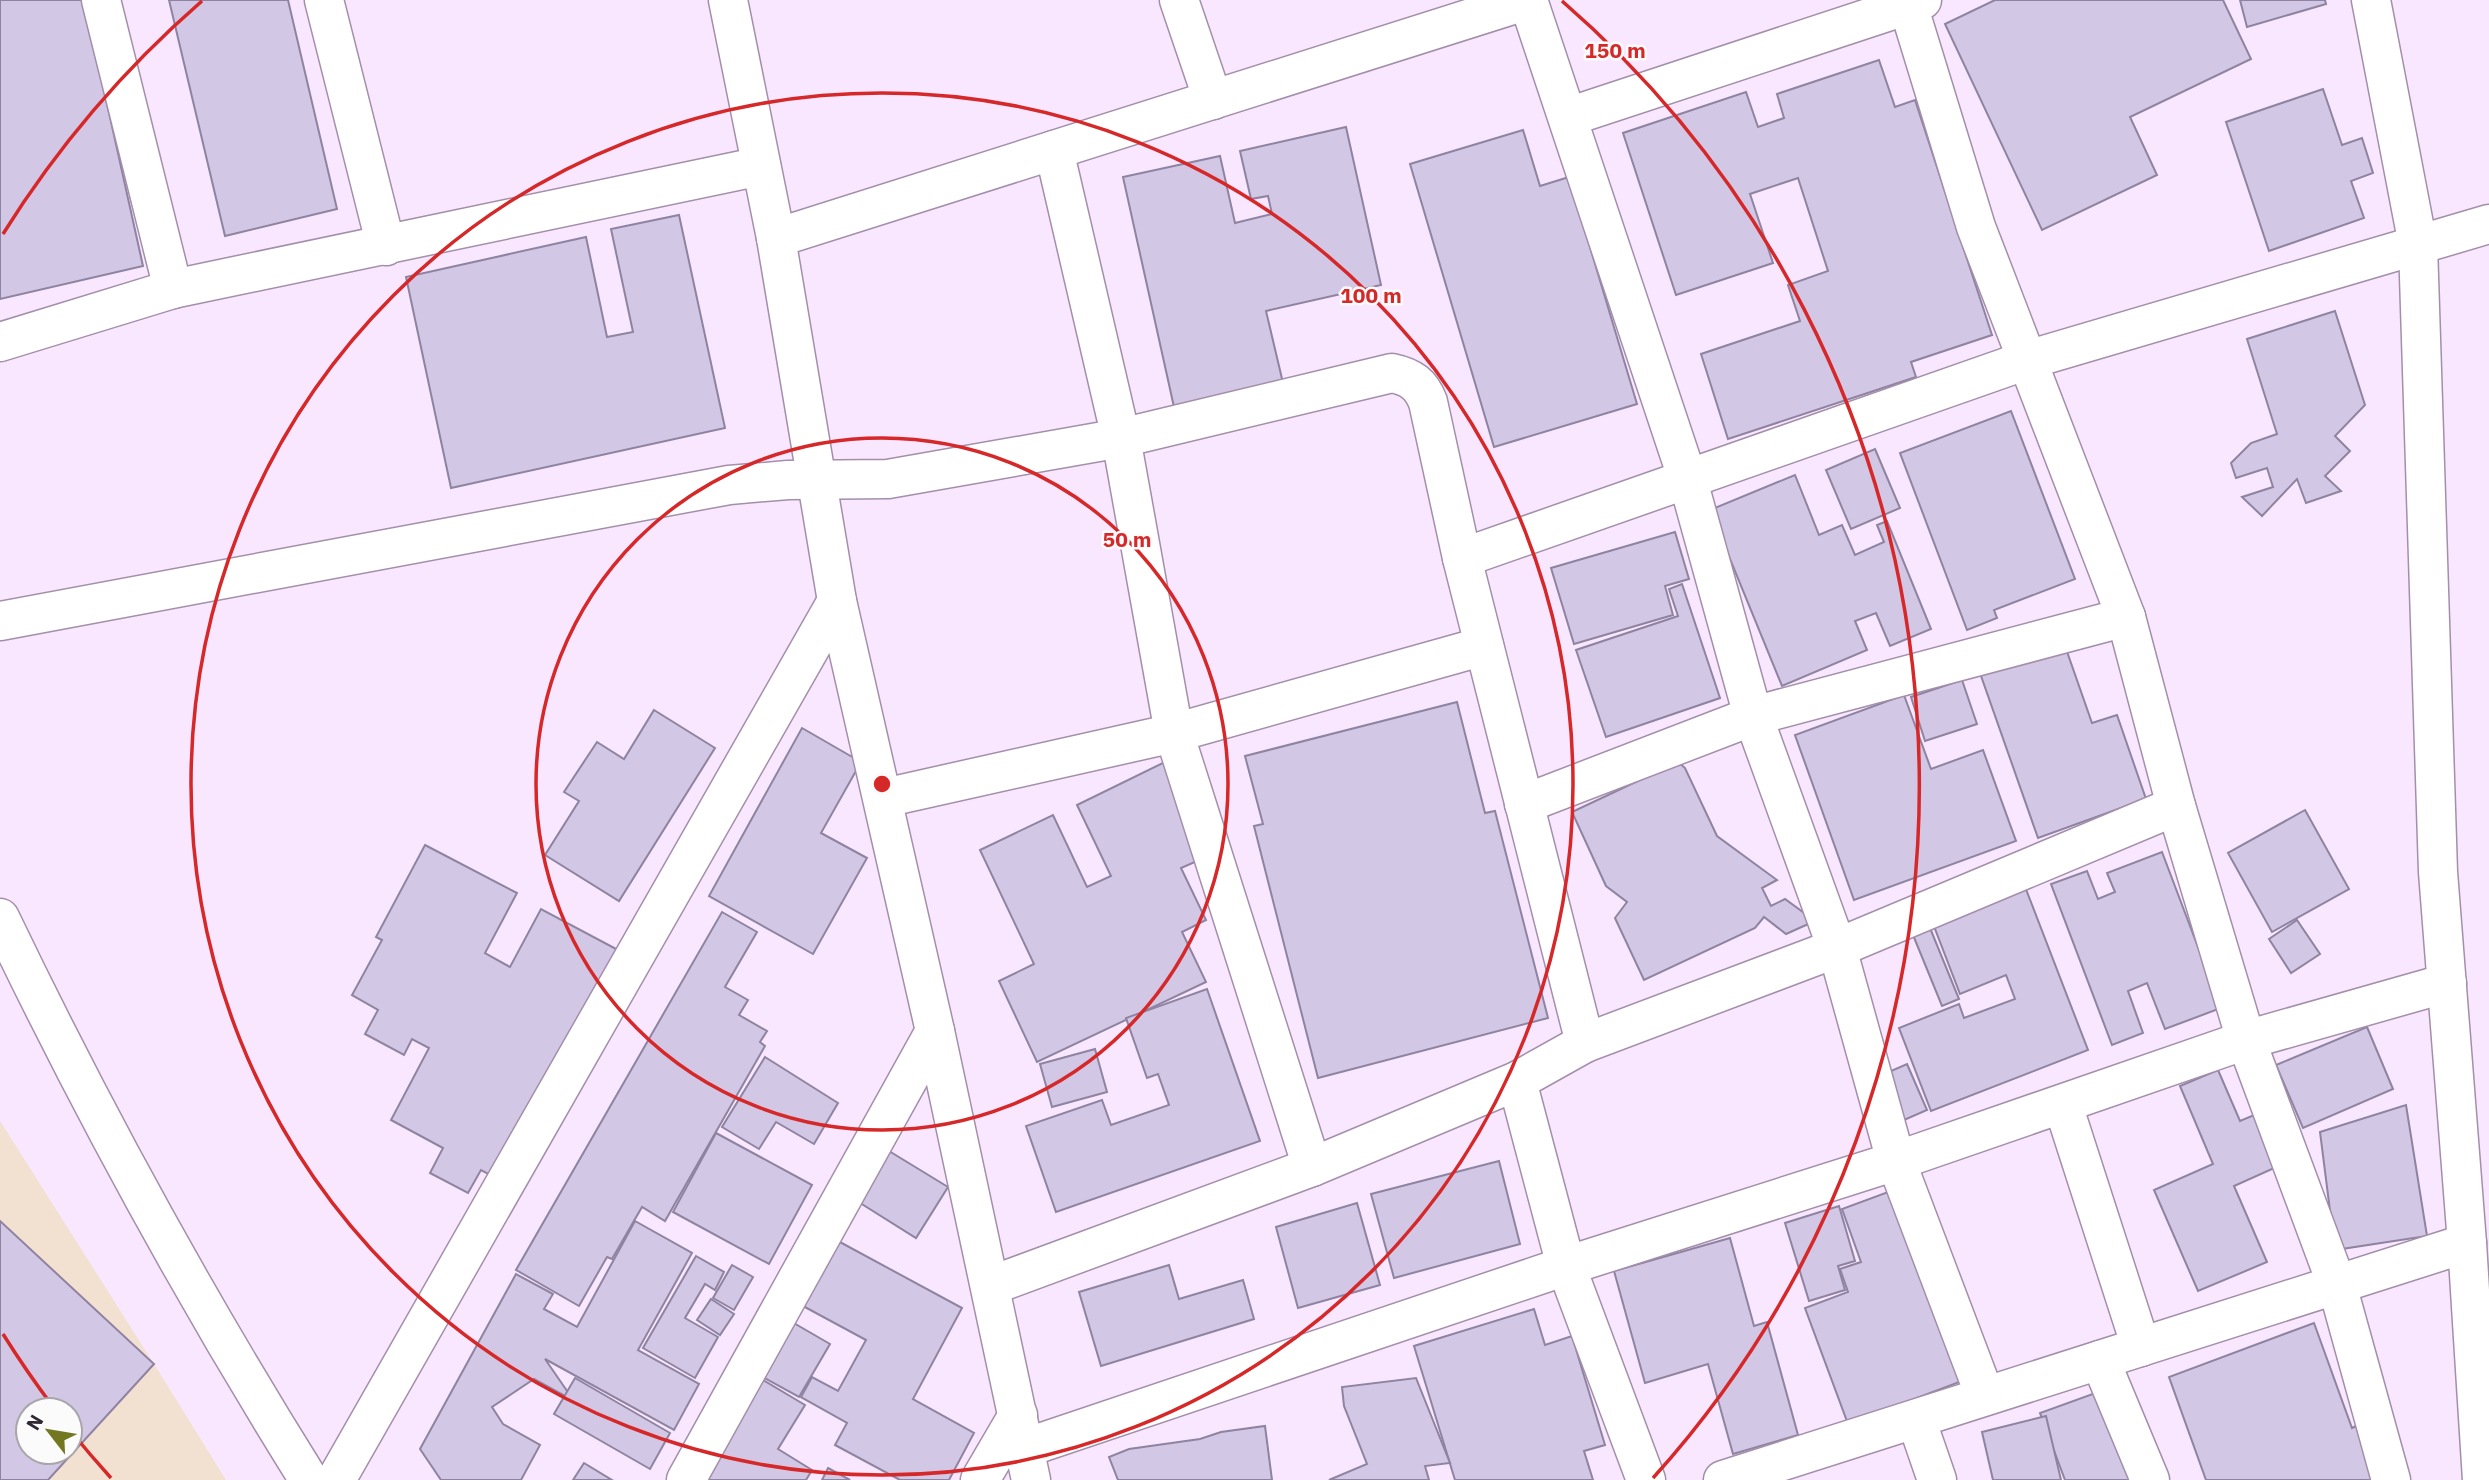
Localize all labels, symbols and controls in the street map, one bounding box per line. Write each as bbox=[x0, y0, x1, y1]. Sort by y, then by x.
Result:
text: 150 m bbox=[1584, 36, 1646, 64]
text: 100 m bbox=[1340, 281, 1402, 309]
text: 50 m bbox=[1103, 525, 1151, 553]
centre of rings bbox=[870, 772, 894, 796]
north arrow bbox=[14, 1396, 84, 1466]
text: N bbox=[21, 1410, 48, 1434]

